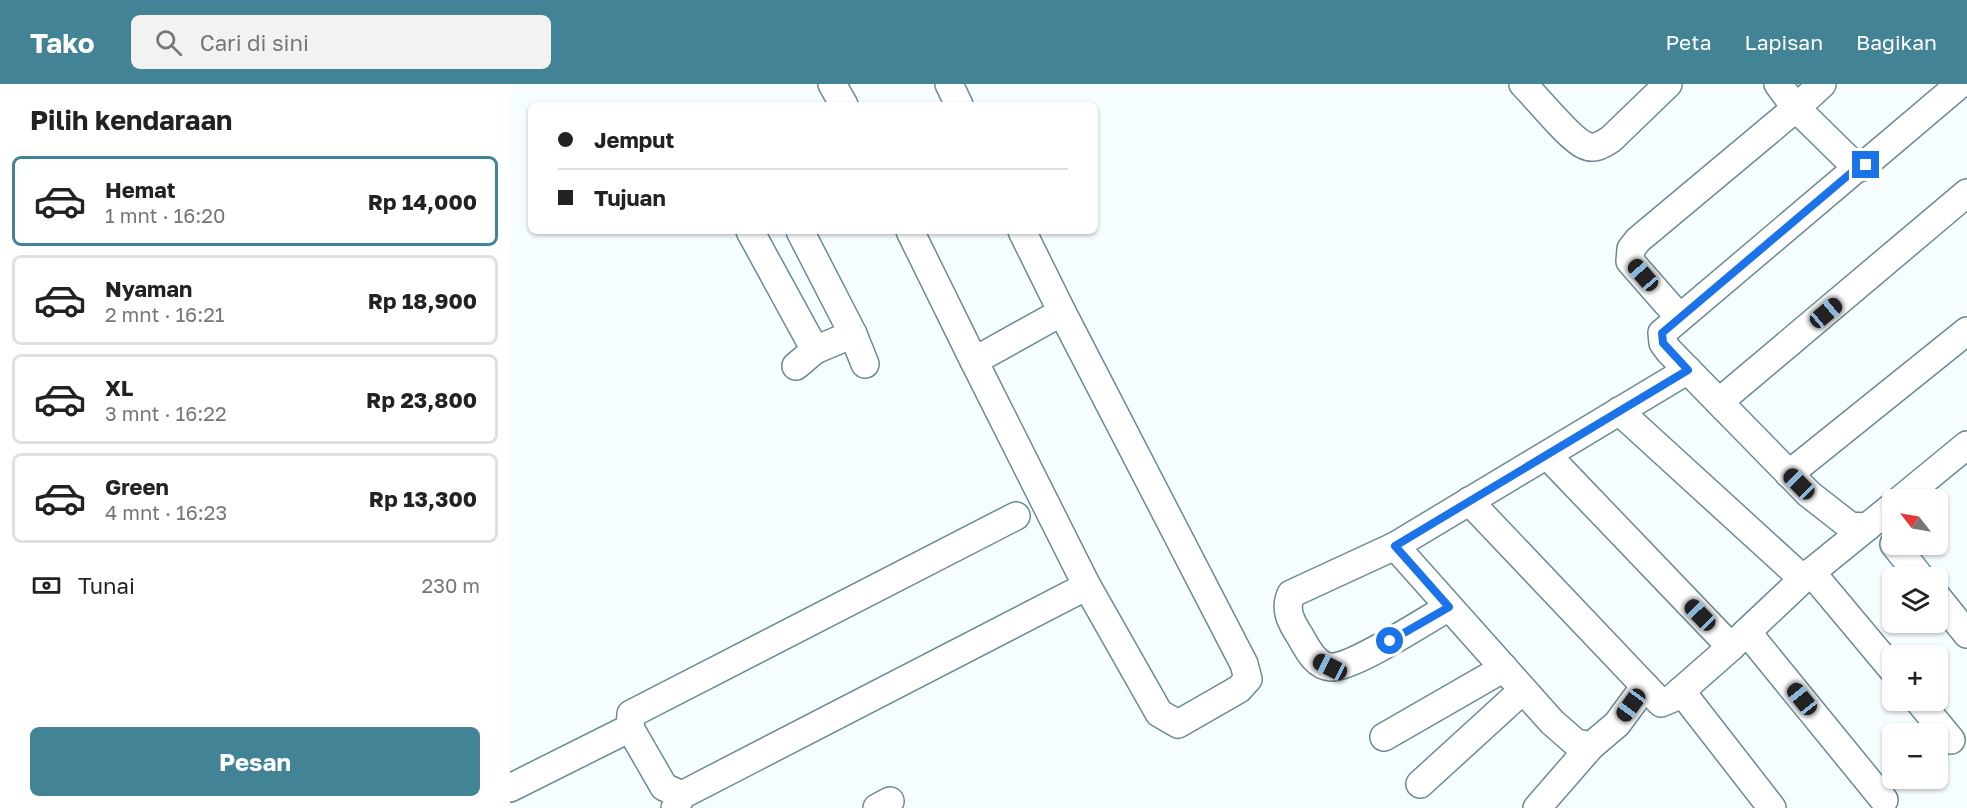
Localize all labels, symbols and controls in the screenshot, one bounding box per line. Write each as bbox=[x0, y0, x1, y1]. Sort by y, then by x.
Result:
search box bbox=[131, 15, 551, 69]
text: Tako bbox=[30, 26, 95, 59]
icon: search bbox=[152, 26, 185, 59]
text: Cari di sini bbox=[200, 29, 309, 56]
text: Peta bbox=[1666, 29, 1712, 55]
text: Lapisan bbox=[1745, 29, 1823, 55]
text: Bagikan bbox=[1856, 29, 1937, 55]
text: Pilih kendaraan bbox=[30, 104, 232, 136]
text: Jemput bbox=[594, 126, 674, 153]
route end bbox=[1852, 151, 1879, 178]
icon: car bbox=[33, 174, 87, 228]
text: Hemat bbox=[105, 176, 176, 203]
text: Tujuan bbox=[594, 184, 666, 211]
text: Rp 14,000 bbox=[368, 188, 477, 215]
text: 1 mnt · 16:20 bbox=[105, 203, 225, 227]
car bbox=[1624, 256, 1662, 294]
icon: car bbox=[33, 273, 87, 327]
text: Nyaman bbox=[105, 275, 192, 302]
text: Rp 18,900 bbox=[368, 287, 477, 314]
car bbox=[1806, 295, 1846, 331]
text: 2 mnt · 16:21 bbox=[105, 302, 225, 326]
icon: car bbox=[33, 372, 87, 426]
text: XL bbox=[105, 374, 133, 401]
text: Rp 23,800 bbox=[366, 386, 477, 413]
text: 3 mnt · 16:22 bbox=[105, 401, 227, 425]
car bbox=[1780, 465, 1818, 503]
icon: car bbox=[33, 471, 87, 525]
text: Green bbox=[105, 473, 169, 500]
text: Rp 13,300 bbox=[369, 485, 477, 512]
north arrow bbox=[1882, 489, 1948, 555]
map controls bbox=[1882, 489, 1948, 789]
text: 4 mnt · 16:23 bbox=[105, 500, 227, 524]
button: layers bbox=[1882, 567, 1948, 633]
icon: cash bbox=[30, 569, 63, 602]
text: Tunai bbox=[78, 572, 135, 599]
text: 230 m bbox=[422, 573, 480, 597]
car bbox=[1681, 596, 1719, 634]
route start bbox=[1376, 627, 1403, 654]
button: + bbox=[1882, 645, 1948, 711]
car bbox=[1310, 651, 1350, 683]
car bbox=[1784, 679, 1820, 719]
car bbox=[1613, 685, 1649, 725]
button: − bbox=[1882, 723, 1948, 789]
button: Pesan bbox=[30, 727, 480, 796]

